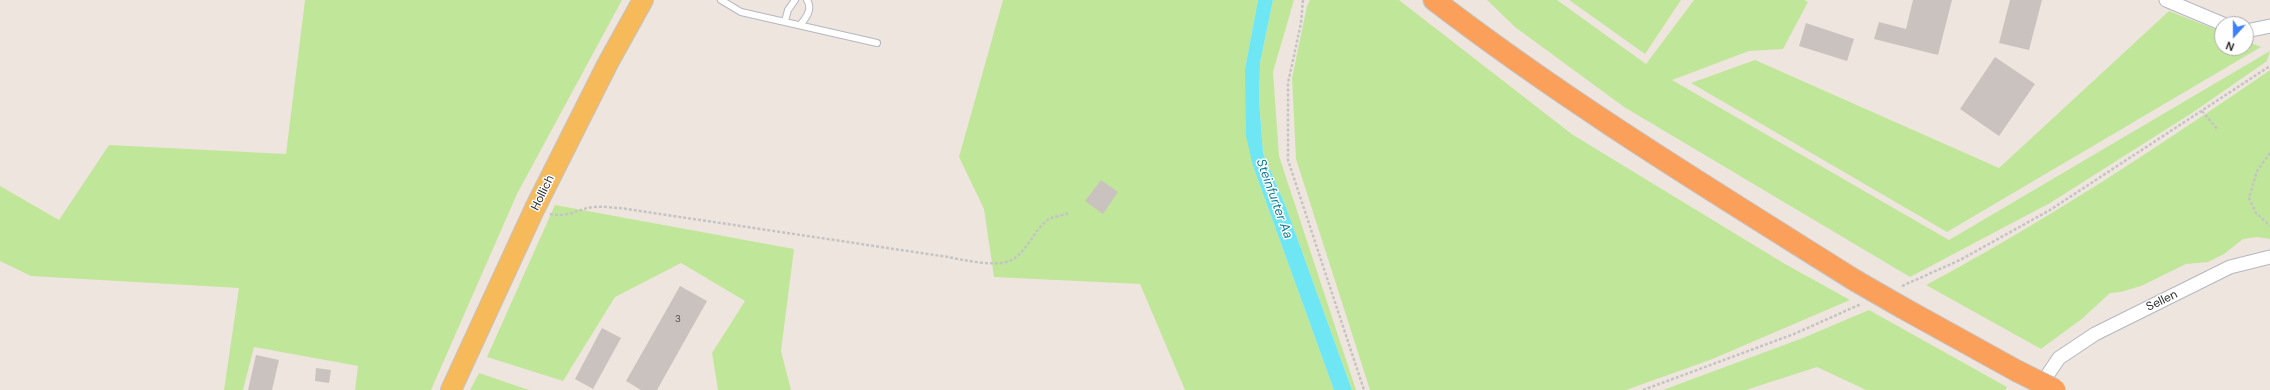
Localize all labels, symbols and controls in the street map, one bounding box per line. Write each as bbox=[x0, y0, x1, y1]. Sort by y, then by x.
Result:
north arrow bbox=[2214, 16, 2254, 56]
text: N bbox=[2224, 38, 2236, 54]
water label: Steinfurter Aa bbox=[1252, 157, 1296, 241]
street label: Hollich bbox=[528, 173, 558, 213]
street label: Sellen bbox=[2144, 287, 2180, 315]
house number: 3 bbox=[675, 313, 681, 325]

